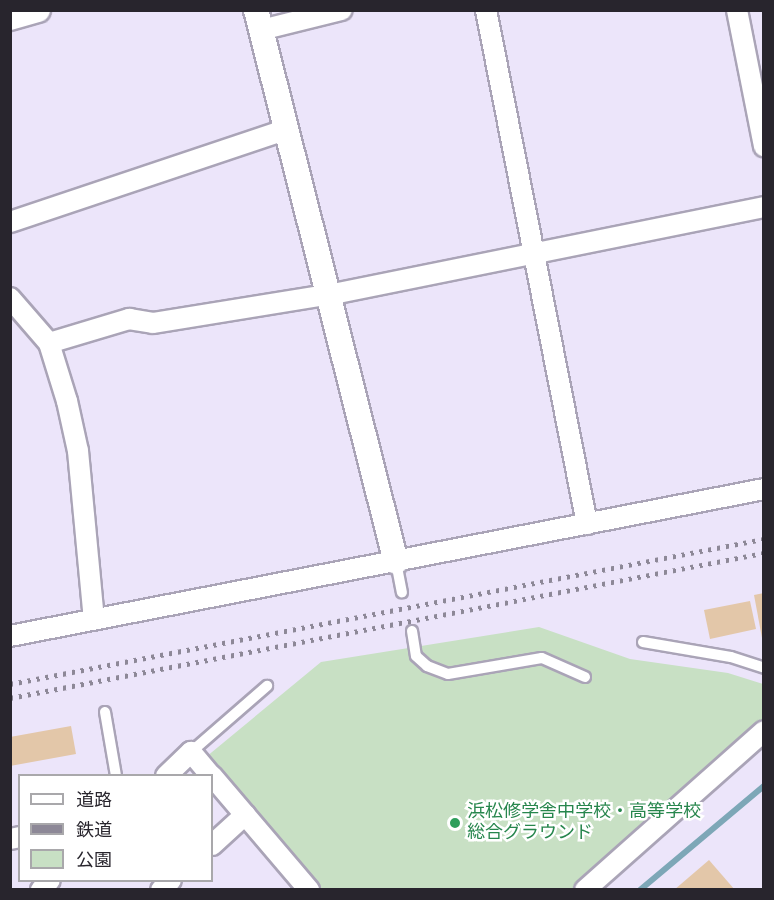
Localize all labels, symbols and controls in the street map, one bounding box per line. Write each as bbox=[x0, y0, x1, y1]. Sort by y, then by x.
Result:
legend bbox=[18, 774, 213, 882]
text: 道路 bbox=[76, 788, 112, 813]
place label: 浜松修学舎中学校・高等学校 総合グラウンド bbox=[467, 802, 701, 844]
marker: 浜松修学舎中学校・高等学校 総合グラウンド bbox=[448, 816, 462, 830]
text: 鉄道 bbox=[76, 818, 112, 843]
text: 公園 bbox=[76, 848, 112, 873]

